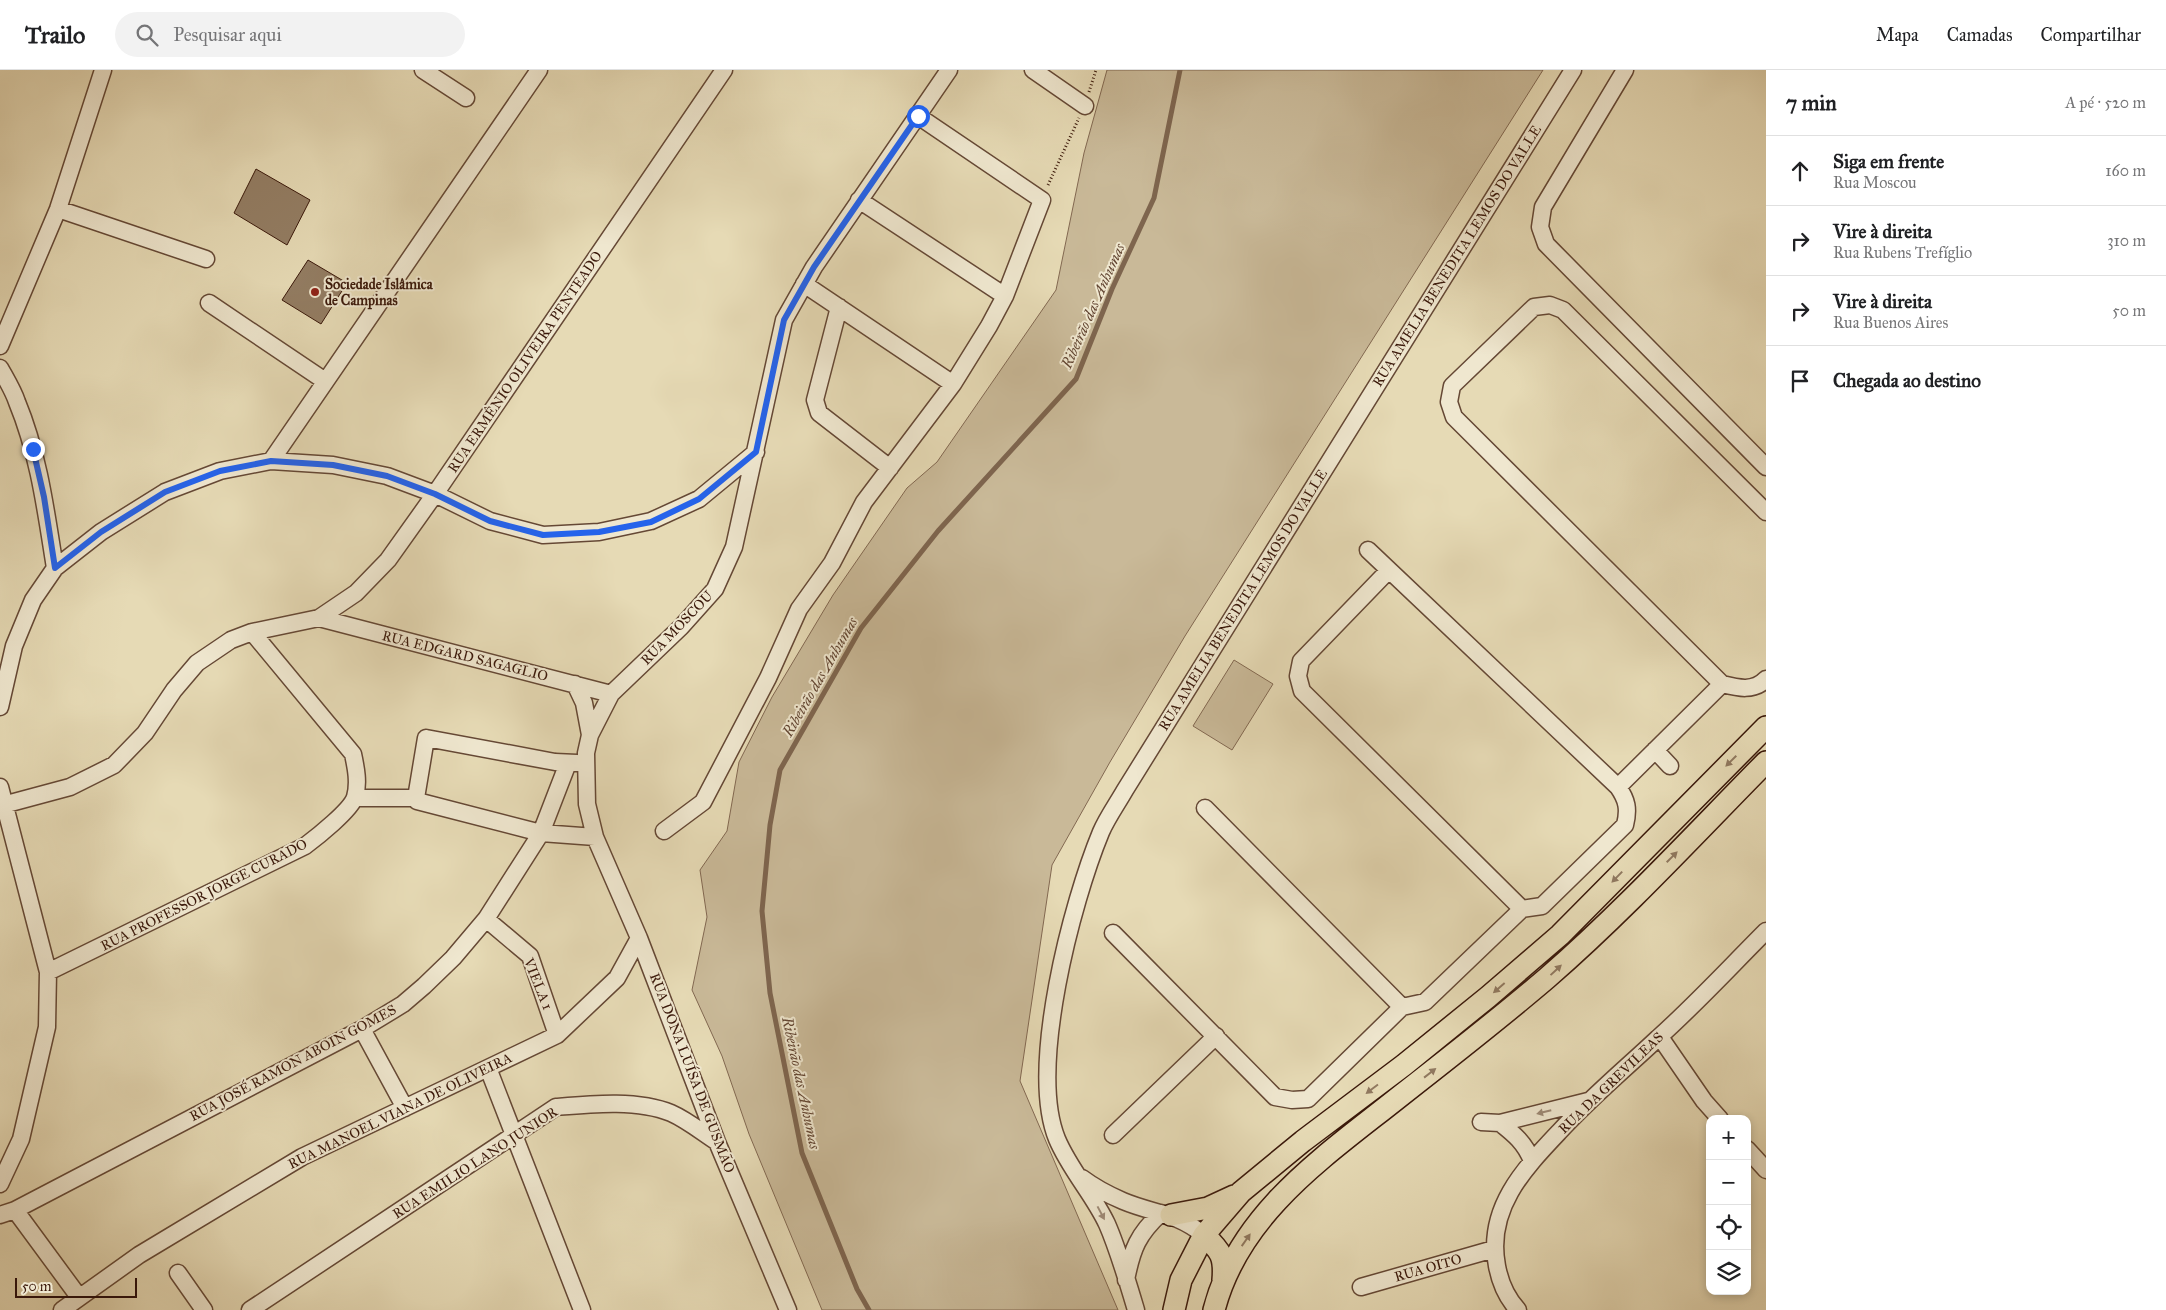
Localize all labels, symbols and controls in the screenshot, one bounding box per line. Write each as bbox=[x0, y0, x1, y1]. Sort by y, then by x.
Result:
search box bbox=[115, 12, 465, 57]
text: Trailo bbox=[25, 20, 85, 50]
icon: search bbox=[133, 21, 161, 49]
text: Pesquisar aqui bbox=[173, 23, 282, 46]
text: Mapa bbox=[1876, 24, 1919, 46]
text: Camadas bbox=[1947, 24, 2013, 46]
text: Compartilhar bbox=[2041, 24, 2141, 46]
text: 7 min bbox=[1786, 90, 1837, 116]
text: A pé · 520 m bbox=[2065, 93, 2146, 112]
route start bbox=[907, 105, 930, 128]
street label: RUA AMELIA BENEDITA LEMOS DO VALLE bbox=[1369, 122, 1545, 390]
text: Siga em frente bbox=[1833, 150, 1944, 173]
icon: ahead bbox=[1786, 157, 1814, 185]
text: 160 m bbox=[2105, 161, 2146, 180]
text: Rua Moscou bbox=[1833, 173, 1917, 192]
text: Vire à direita bbox=[1833, 220, 1932, 243]
icon: right bbox=[1786, 227, 1814, 255]
text: 310 m bbox=[2107, 231, 2146, 250]
water label: Ribeirão das Anhumas bbox=[1057, 240, 1129, 372]
text: Rua Rubens Trefíglio bbox=[1833, 243, 1972, 262]
street label: RUA ERMÊNIO OLIVEIRA PENTEADO bbox=[443, 247, 606, 476]
place label: Sociedade Islâmica de Campinas bbox=[325, 276, 434, 310]
marker: Sociedade Islâmica de Campinas bbox=[309, 286, 321, 298]
text: Vire à direita bbox=[1833, 290, 1932, 313]
icon: right bbox=[1786, 297, 1814, 325]
text: 50 m bbox=[2112, 301, 2146, 320]
text: Rua Buenos Aires bbox=[1833, 313, 1948, 332]
icon: arrive bbox=[1786, 367, 1814, 395]
text: Chegada ao destino bbox=[1833, 369, 1981, 392]
route end bbox=[22, 438, 45, 461]
street label: RUA AMELIA BENEDITA LEMOS DO VALLE bbox=[1155, 466, 1331, 734]
street label: RUA MOSCOU bbox=[637, 587, 717, 669]
water label: Ribeirão das Anhumas bbox=[778, 614, 862, 741]
street label: RUA EDGARD SAGAGLIO bbox=[380, 627, 550, 685]
one-way arrow bbox=[1725, 755, 1737, 767]
street label: RUA PROFESSOR JORGE CURADO bbox=[98, 835, 311, 956]
one-way arrow bbox=[1666, 851, 1678, 863]
one-way arrow bbox=[1611, 871, 1623, 883]
street label: VIELA 1 bbox=[520, 955, 556, 1013]
one-way arrow bbox=[1549, 964, 1561, 976]
street label: RUA DONA LUÍSA DE GUSMÃO bbox=[646, 970, 740, 1176]
one-way arrow bbox=[1493, 983, 1506, 994]
street label: RUA JOSÉ RAMON ABOIN GOMES bbox=[186, 999, 400, 1126]
water label: Ribeirão das Anhumas bbox=[778, 1014, 824, 1151]
street label: RUA DA GREVILEAS bbox=[1555, 1029, 1667, 1137]
street label: RUA MANOEL VIANA DE OLIVEIRA bbox=[285, 1049, 515, 1173]
one-way arrow bbox=[1424, 1068, 1437, 1078]
one-way arrow bbox=[1366, 1084, 1379, 1095]
street label: RUA EMILIO LANO JUNIOR bbox=[389, 1103, 562, 1224]
one-way arrow bbox=[1537, 1108, 1552, 1116]
map controls bbox=[1706, 1115, 1751, 1295]
button: + bbox=[1706, 1115, 1751, 1160]
button: − bbox=[1706, 1160, 1751, 1205]
button: locate bbox=[1706, 1205, 1751, 1250]
one-way arrow bbox=[1097, 1206, 1105, 1220]
one-way arrow bbox=[1241, 1233, 1251, 1247]
street label: RUA OITO bbox=[1392, 1250, 1464, 1286]
button: layers bbox=[1706, 1250, 1751, 1295]
scale bar bbox=[15, 1275, 138, 1298]
text: 50 m bbox=[22, 1278, 51, 1295]

